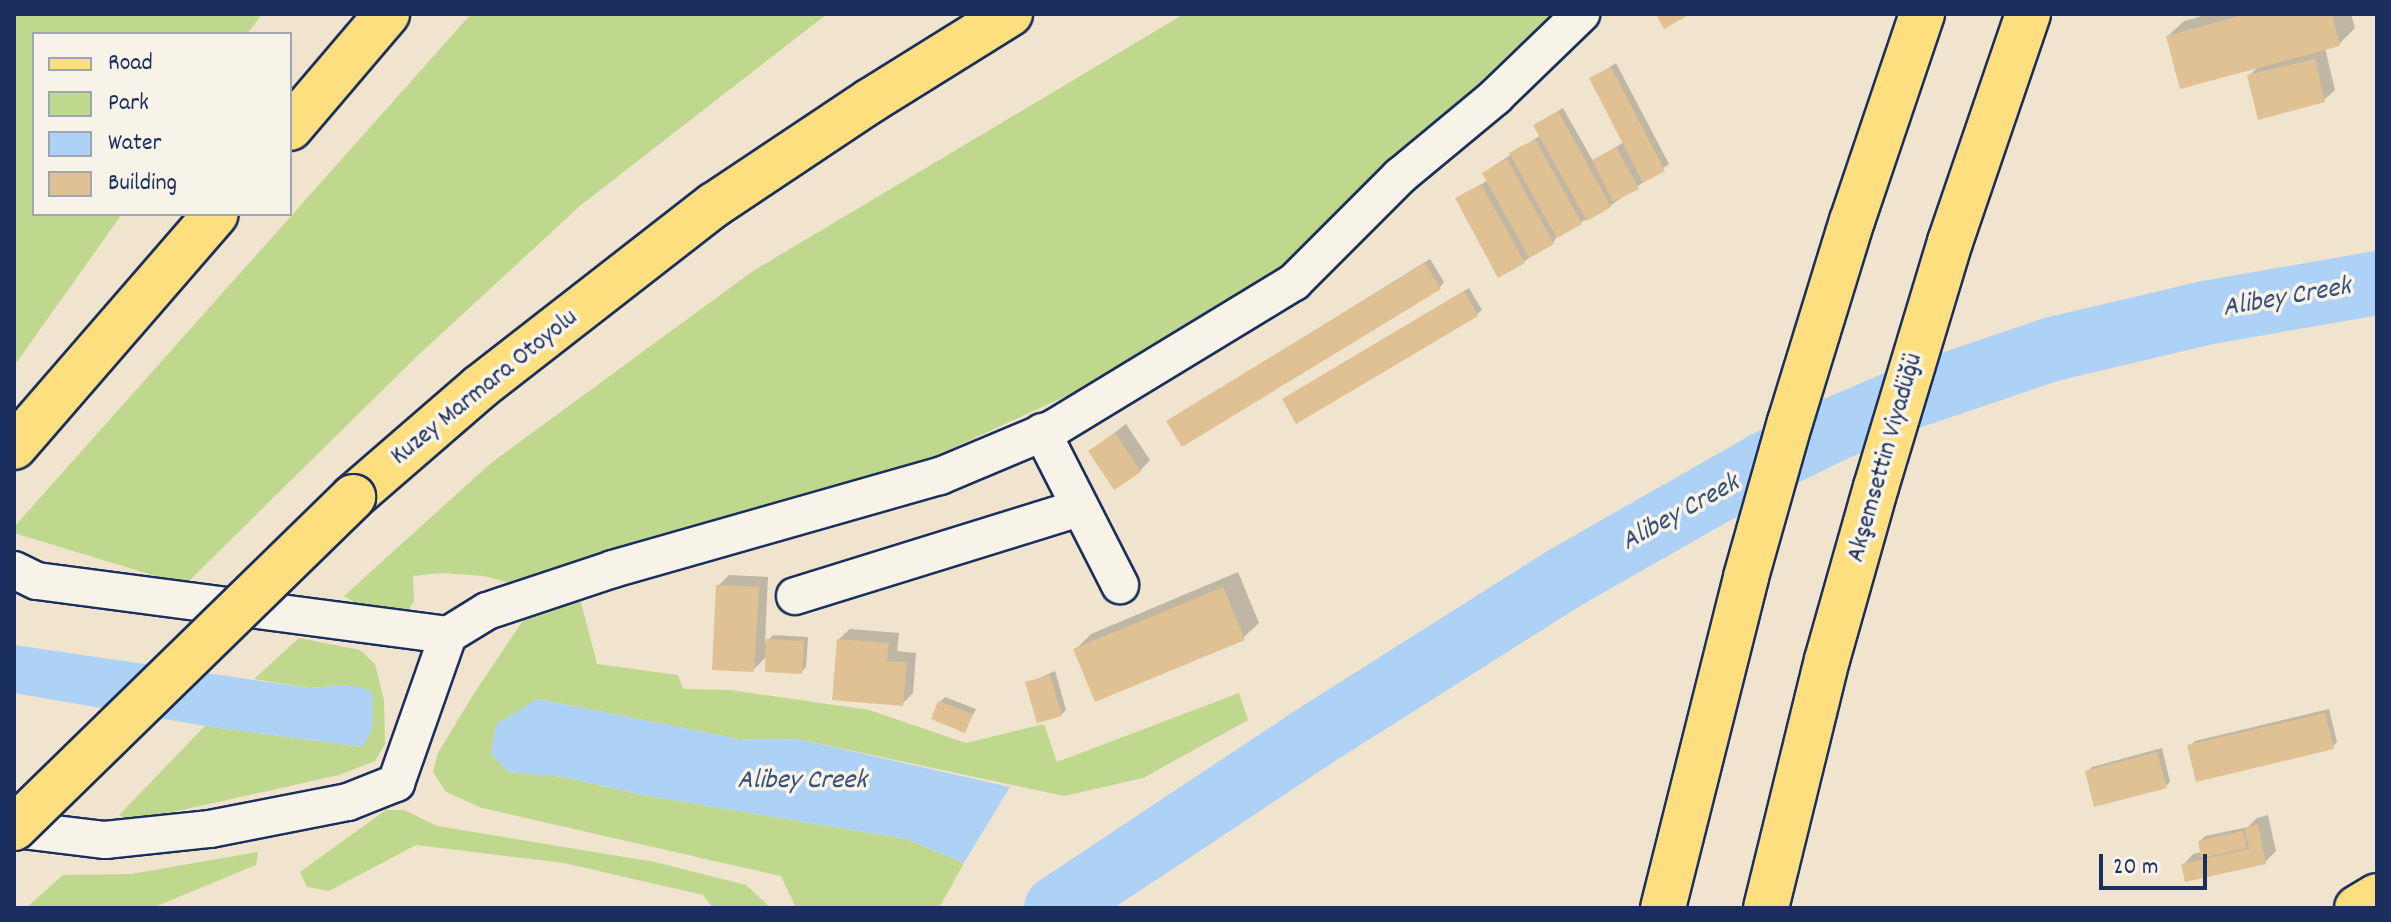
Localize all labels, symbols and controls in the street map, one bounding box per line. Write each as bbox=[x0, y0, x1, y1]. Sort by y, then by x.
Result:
legend bbox=[32, 32, 292, 216]
text: Road bbox=[108, 47, 153, 81]
text: Park bbox=[108, 87, 149, 121]
text: Water bbox=[108, 127, 161, 161]
text: Building bbox=[108, 167, 177, 201]
water label: Alibey Creek bbox=[2220, 271, 2354, 327]
street label: Kuzey Marmara Otoyolu bbox=[385, 303, 585, 473]
street label: Akşemsettin Viyadüğü bbox=[1841, 350, 1931, 566]
water label: Alibey Creek bbox=[1616, 468, 1746, 560]
water label: Alibey Creek bbox=[737, 765, 867, 799]
scale bar bbox=[2103, 838, 2211, 888]
text: 20 m bbox=[2113, 851, 2159, 885]

